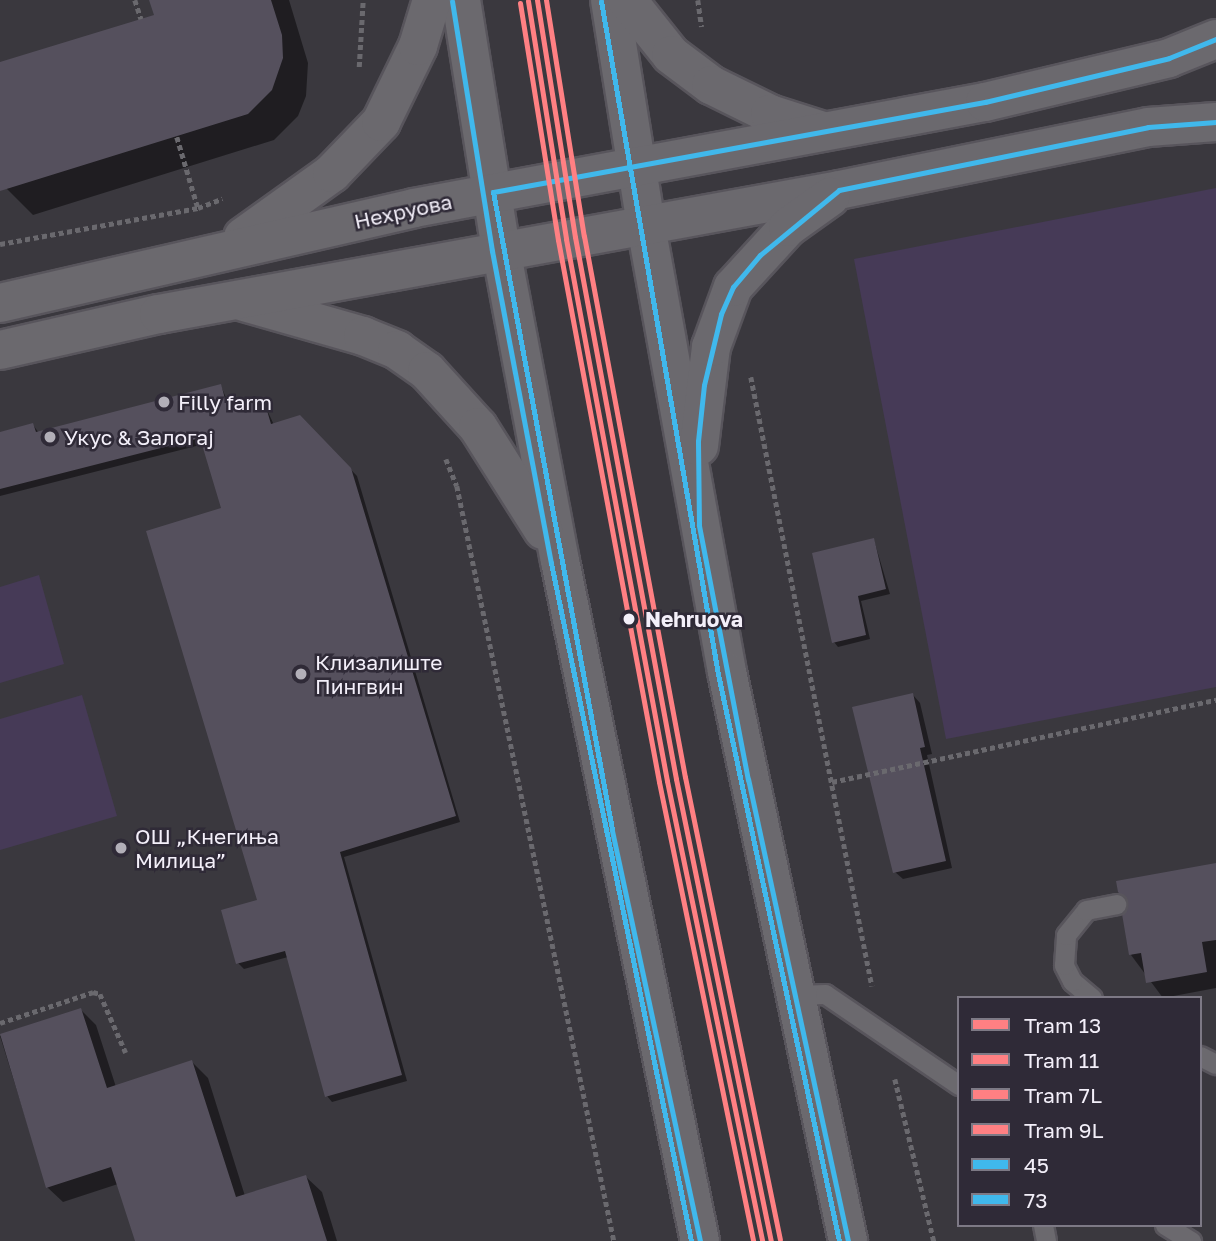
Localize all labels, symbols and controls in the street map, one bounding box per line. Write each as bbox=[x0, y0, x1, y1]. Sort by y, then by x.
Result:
street label: Нехруова bbox=[352, 188, 454, 234]
place label: Filly farm bbox=[178, 389, 272, 415]
marker: Filly farm bbox=[156, 394, 172, 410]
place label: Укус & Залогај bbox=[64, 424, 214, 450]
marker: Укус & Залогај bbox=[42, 429, 58, 445]
place label: Nehruova bbox=[645, 606, 743, 632]
marker: Nehruova bbox=[619, 609, 639, 629]
place label: Клизалиште Пингвин bbox=[315, 649, 442, 699]
marker: Клизалиште Пингвин bbox=[293, 666, 309, 682]
place label: ОШ „Кнегиња Милица” bbox=[135, 823, 279, 873]
marker: ОШ „Кнегиња Милица” bbox=[113, 840, 129, 856]
legend bbox=[957, 996, 1202, 1227]
text: Tram 13 bbox=[1024, 1012, 1101, 1038]
text: Tram 11 bbox=[1024, 1047, 1099, 1073]
text: Tram 7L bbox=[1024, 1082, 1102, 1108]
text: Tram 9L bbox=[1024, 1117, 1104, 1143]
text: 45 bbox=[1024, 1152, 1049, 1178]
text: 73 bbox=[1024, 1187, 1047, 1213]

